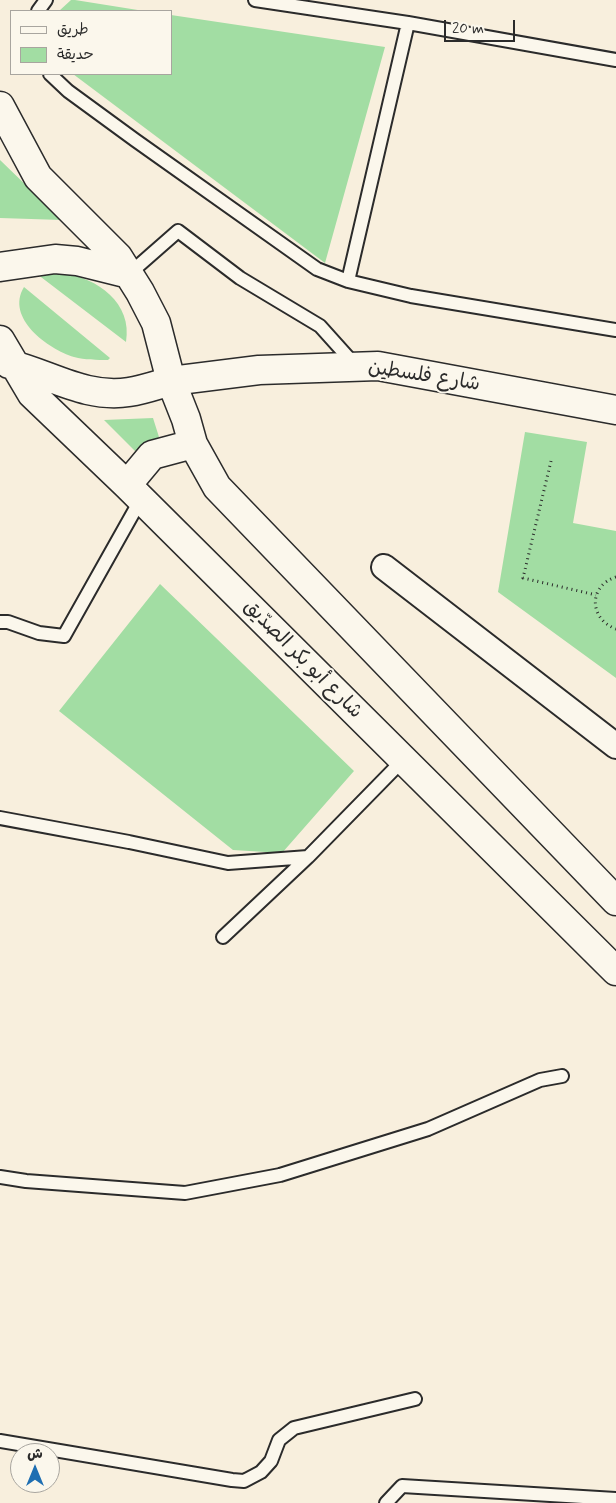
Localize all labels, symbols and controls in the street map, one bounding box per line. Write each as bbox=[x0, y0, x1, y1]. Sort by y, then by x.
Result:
legend bbox=[10, 10, 172, 75]
scale bar bbox=[446, 10, 517, 42]
text: 20 m bbox=[452, 19, 484, 39]
text: طريق bbox=[57, 20, 89, 40]
text: حديقة bbox=[57, 45, 94, 65]
street label: شارع فلسطين bbox=[366, 356, 482, 398]
street label: شارع أبو بكر الصدّيق bbox=[237, 595, 367, 725]
north arrow bbox=[10, 1443, 60, 1493]
text: ش bbox=[27, 1445, 43, 1463]

